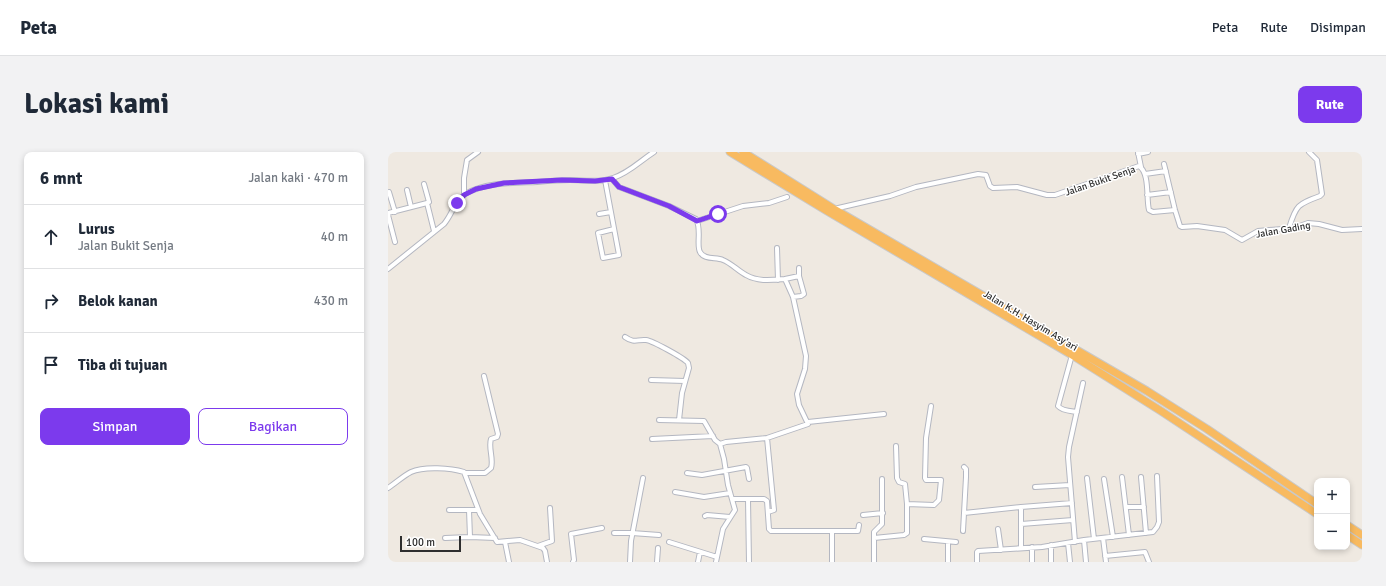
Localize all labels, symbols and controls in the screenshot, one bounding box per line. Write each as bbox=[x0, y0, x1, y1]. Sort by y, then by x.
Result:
text: Peta bbox=[20, 16, 57, 40]
text: Peta bbox=[1212, 19, 1238, 36]
text: Rute bbox=[1260, 19, 1288, 36]
text: Disimpan bbox=[1310, 19, 1366, 36]
button: Rute bbox=[1298, 86, 1362, 123]
text: Lokasi kami bbox=[24, 87, 169, 121]
street label: Jalan Bukit Senja bbox=[1064, 163, 1137, 199]
text: 6 mnt bbox=[40, 168, 82, 189]
text: Jalan kaki · 470 m bbox=[249, 170, 348, 186]
route end bbox=[448, 194, 466, 212]
route start bbox=[709, 205, 727, 223]
street label: Jalan Gading bbox=[1255, 219, 1311, 241]
text: Lurus bbox=[78, 220, 115, 238]
icon: ahead bbox=[40, 226, 62, 248]
text: 40 m bbox=[321, 229, 348, 245]
text: Jalan Bukit Senja bbox=[78, 238, 174, 254]
street label: Jalan K.H. Hasyim Asy'ari bbox=[981, 288, 1080, 354]
icon: right bbox=[40, 290, 62, 312]
text: Belok kanan bbox=[78, 292, 158, 310]
text: 430 m bbox=[314, 293, 348, 309]
icon: arrive bbox=[40, 354, 62, 376]
text: Tiba di tujuan bbox=[78, 356, 168, 374]
button: Simpan bbox=[40, 408, 190, 445]
button: Bagikan bbox=[198, 408, 348, 445]
map controls bbox=[1314, 478, 1350, 550]
button: + bbox=[1314, 478, 1350, 514]
button: − bbox=[1314, 514, 1350, 550]
scale bar bbox=[400, 534, 461, 553]
text: 100 m bbox=[406, 536, 435, 549]

